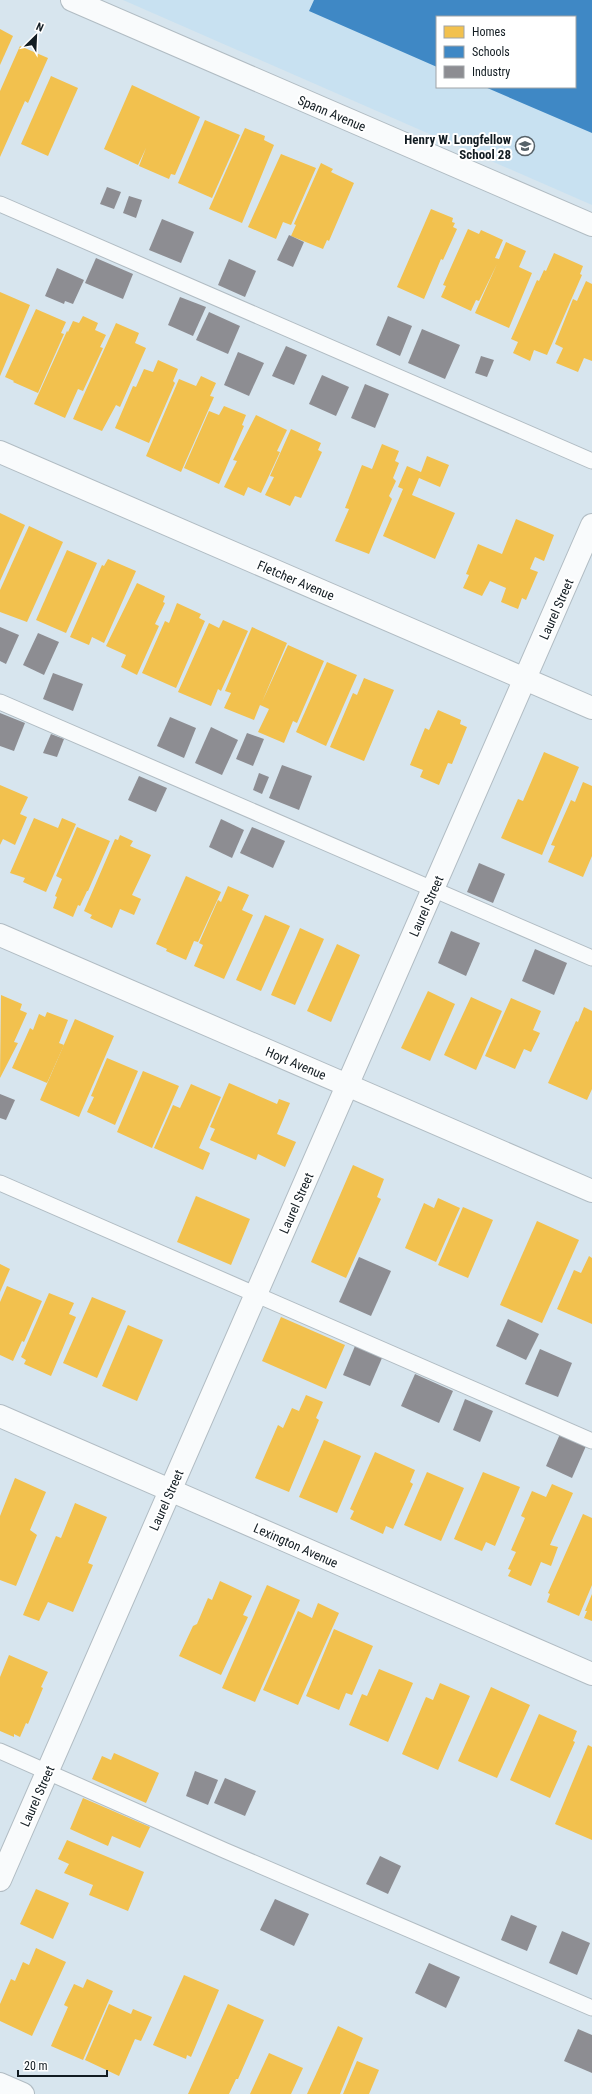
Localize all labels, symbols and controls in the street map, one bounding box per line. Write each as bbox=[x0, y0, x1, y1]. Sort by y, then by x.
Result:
north arrow bbox=[16, 16, 56, 56]
legend bbox=[436, 16, 576, 88]
text: N bbox=[34, 20, 46, 35]
text: Homes bbox=[472, 25, 506, 39]
text: Schools bbox=[472, 45, 510, 59]
text: Industry bbox=[472, 65, 510, 79]
street label: Spann Avenue bbox=[296, 92, 368, 135]
place label: Henry W. Longfellow School 28 bbox=[404, 132, 511, 162]
school or university icon: Henry W. Longfellow School 28 bbox=[514, 135, 536, 157]
street label: Fletcher Avenue bbox=[255, 558, 336, 603]
street label: Laurel Street bbox=[536, 576, 577, 642]
street label: Laurel Street bbox=[406, 873, 447, 939]
street label: Hoyt Avenue bbox=[263, 1044, 328, 1083]
street label: Laurel Street bbox=[276, 1170, 317, 1236]
street label: Laurel Street bbox=[146, 1467, 187, 1533]
street label: Lexington Avenue bbox=[251, 1520, 340, 1571]
street label: Laurel Street bbox=[17, 1763, 58, 1829]
scale bar bbox=[18, 2052, 107, 2078]
text: 20 m bbox=[24, 2059, 48, 2073]

